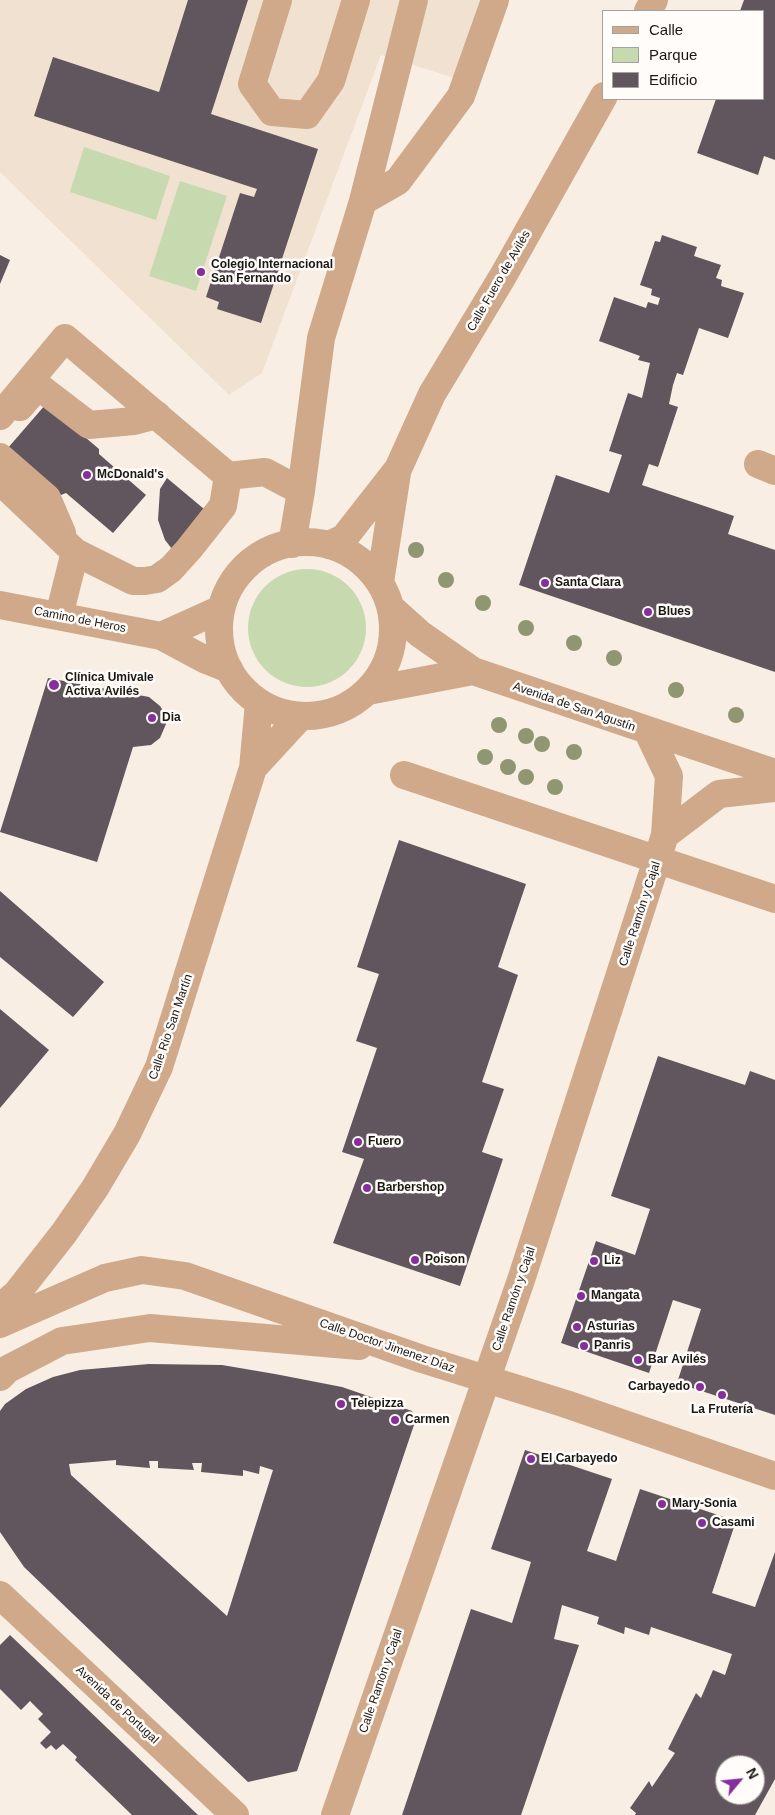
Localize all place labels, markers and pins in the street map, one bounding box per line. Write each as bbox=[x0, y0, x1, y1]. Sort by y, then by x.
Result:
place label: Colegio Internacional San Fernando bbox=[211, 258, 333, 286]
marker: Colegio Internacional San Fernando bbox=[195, 266, 207, 278]
place label: McDonald's bbox=[97, 468, 164, 482]
marker: McDonald's bbox=[81, 469, 93, 481]
place label: Santa Clara bbox=[555, 576, 621, 590]
marker: Santa Clara bbox=[539, 577, 551, 589]
place label: Blues bbox=[658, 605, 691, 619]
marker: Blues bbox=[642, 606, 654, 618]
place label: Clínica Umivale Activa Avilés bbox=[65, 671, 154, 699]
marker: Clínica Umivale Activa Avilés bbox=[47, 678, 61, 692]
place label: Dia bbox=[162, 711, 181, 725]
marker: Dia bbox=[146, 712, 158, 724]
place label: Fuero bbox=[368, 1135, 401, 1149]
marker: Fuero bbox=[352, 1136, 364, 1148]
place label: Barbershop bbox=[377, 1181, 444, 1195]
marker: Barbershop bbox=[361, 1182, 373, 1194]
place label: Poison bbox=[425, 1253, 465, 1267]
marker: Poison bbox=[409, 1254, 421, 1266]
place label: Liz bbox=[604, 1254, 621, 1268]
marker: Liz bbox=[588, 1255, 600, 1267]
place label: Mangata bbox=[591, 1289, 640, 1303]
marker: Mangata bbox=[575, 1290, 587, 1302]
place label: Asturias bbox=[587, 1320, 635, 1334]
marker: Asturias bbox=[571, 1321, 583, 1333]
place label: Panris bbox=[594, 1339, 631, 1353]
marker: Panris bbox=[578, 1340, 590, 1352]
place label: Bar Avilés bbox=[648, 1353, 706, 1367]
marker: Bar Avilés bbox=[632, 1354, 644, 1366]
place label: Carbayedo bbox=[628, 1380, 690, 1394]
marker: Carbayedo bbox=[694, 1381, 706, 1393]
marker: La Frutería bbox=[716, 1389, 728, 1401]
place label: Telepizza bbox=[351, 1397, 403, 1411]
marker: Telepizza bbox=[335, 1398, 347, 1410]
place label: La Frutería bbox=[691, 1403, 753, 1417]
place label: Carmen bbox=[405, 1413, 450, 1427]
marker: Carmen bbox=[389, 1414, 401, 1426]
place label: El Carbayedo bbox=[541, 1452, 618, 1466]
marker: El Carbayedo bbox=[525, 1453, 537, 1465]
place label: Mary-Sonia bbox=[672, 1497, 737, 1511]
marker: Mary-Sonia bbox=[656, 1498, 668, 1510]
place label: Casami bbox=[712, 1516, 755, 1530]
marker: Casami bbox=[696, 1517, 708, 1529]

